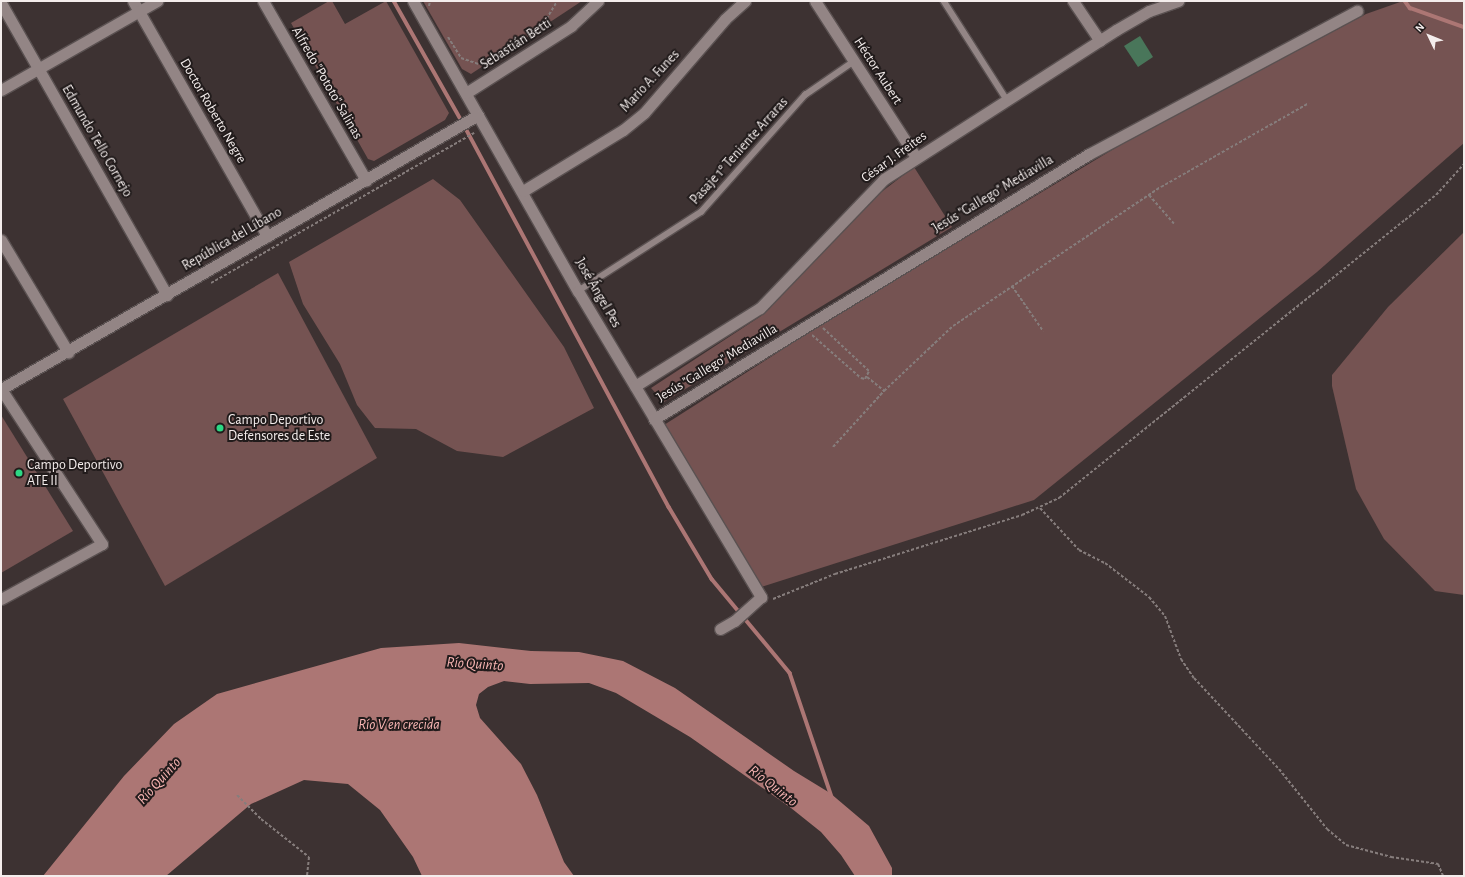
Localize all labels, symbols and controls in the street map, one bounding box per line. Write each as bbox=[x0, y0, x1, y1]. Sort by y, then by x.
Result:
street label: Sebastián Betti bbox=[477, 15, 555, 73]
north arrow bbox=[1409, 16, 1449, 56]
text: N bbox=[1413, 21, 1426, 34]
street label: Alfredo "Pototo" Salinas bbox=[288, 24, 366, 142]
street label: Héctor Aubert bbox=[850, 34, 906, 108]
street label: Mario A. Funes bbox=[617, 46, 683, 116]
street label: Doctor Roberto Negre bbox=[176, 56, 250, 166]
street label: Edmundo Tello Cornejo bbox=[58, 82, 136, 200]
street label: Pasaje 1º Teniente Arraras bbox=[686, 94, 792, 208]
street label: César J. Freites bbox=[858, 128, 930, 186]
street label: Jesús "Gallego" Mediavilla bbox=[930, 151, 1056, 237]
street label: República del Líbano bbox=[179, 204, 285, 274]
street label: José Ángel Pes bbox=[571, 255, 625, 331]
street label: Jesús "Gallego" Mediavilla bbox=[654, 320, 780, 406]
place label: Campo Deportivo Defensores de Este bbox=[228, 412, 330, 444]
marker: Campo Deportivo Defensores de Este bbox=[215, 423, 225, 433]
place label: Campo Deportivo ATE II bbox=[27, 457, 122, 490]
marker: Campo Deportivo ATE II bbox=[14, 468, 24, 478]
water label: Río Quinto bbox=[446, 653, 504, 675]
water label: Río V en crecida bbox=[358, 716, 440, 734]
water label: Río Quinto bbox=[133, 754, 185, 808]
water label: Río Quinto bbox=[745, 761, 801, 811]

